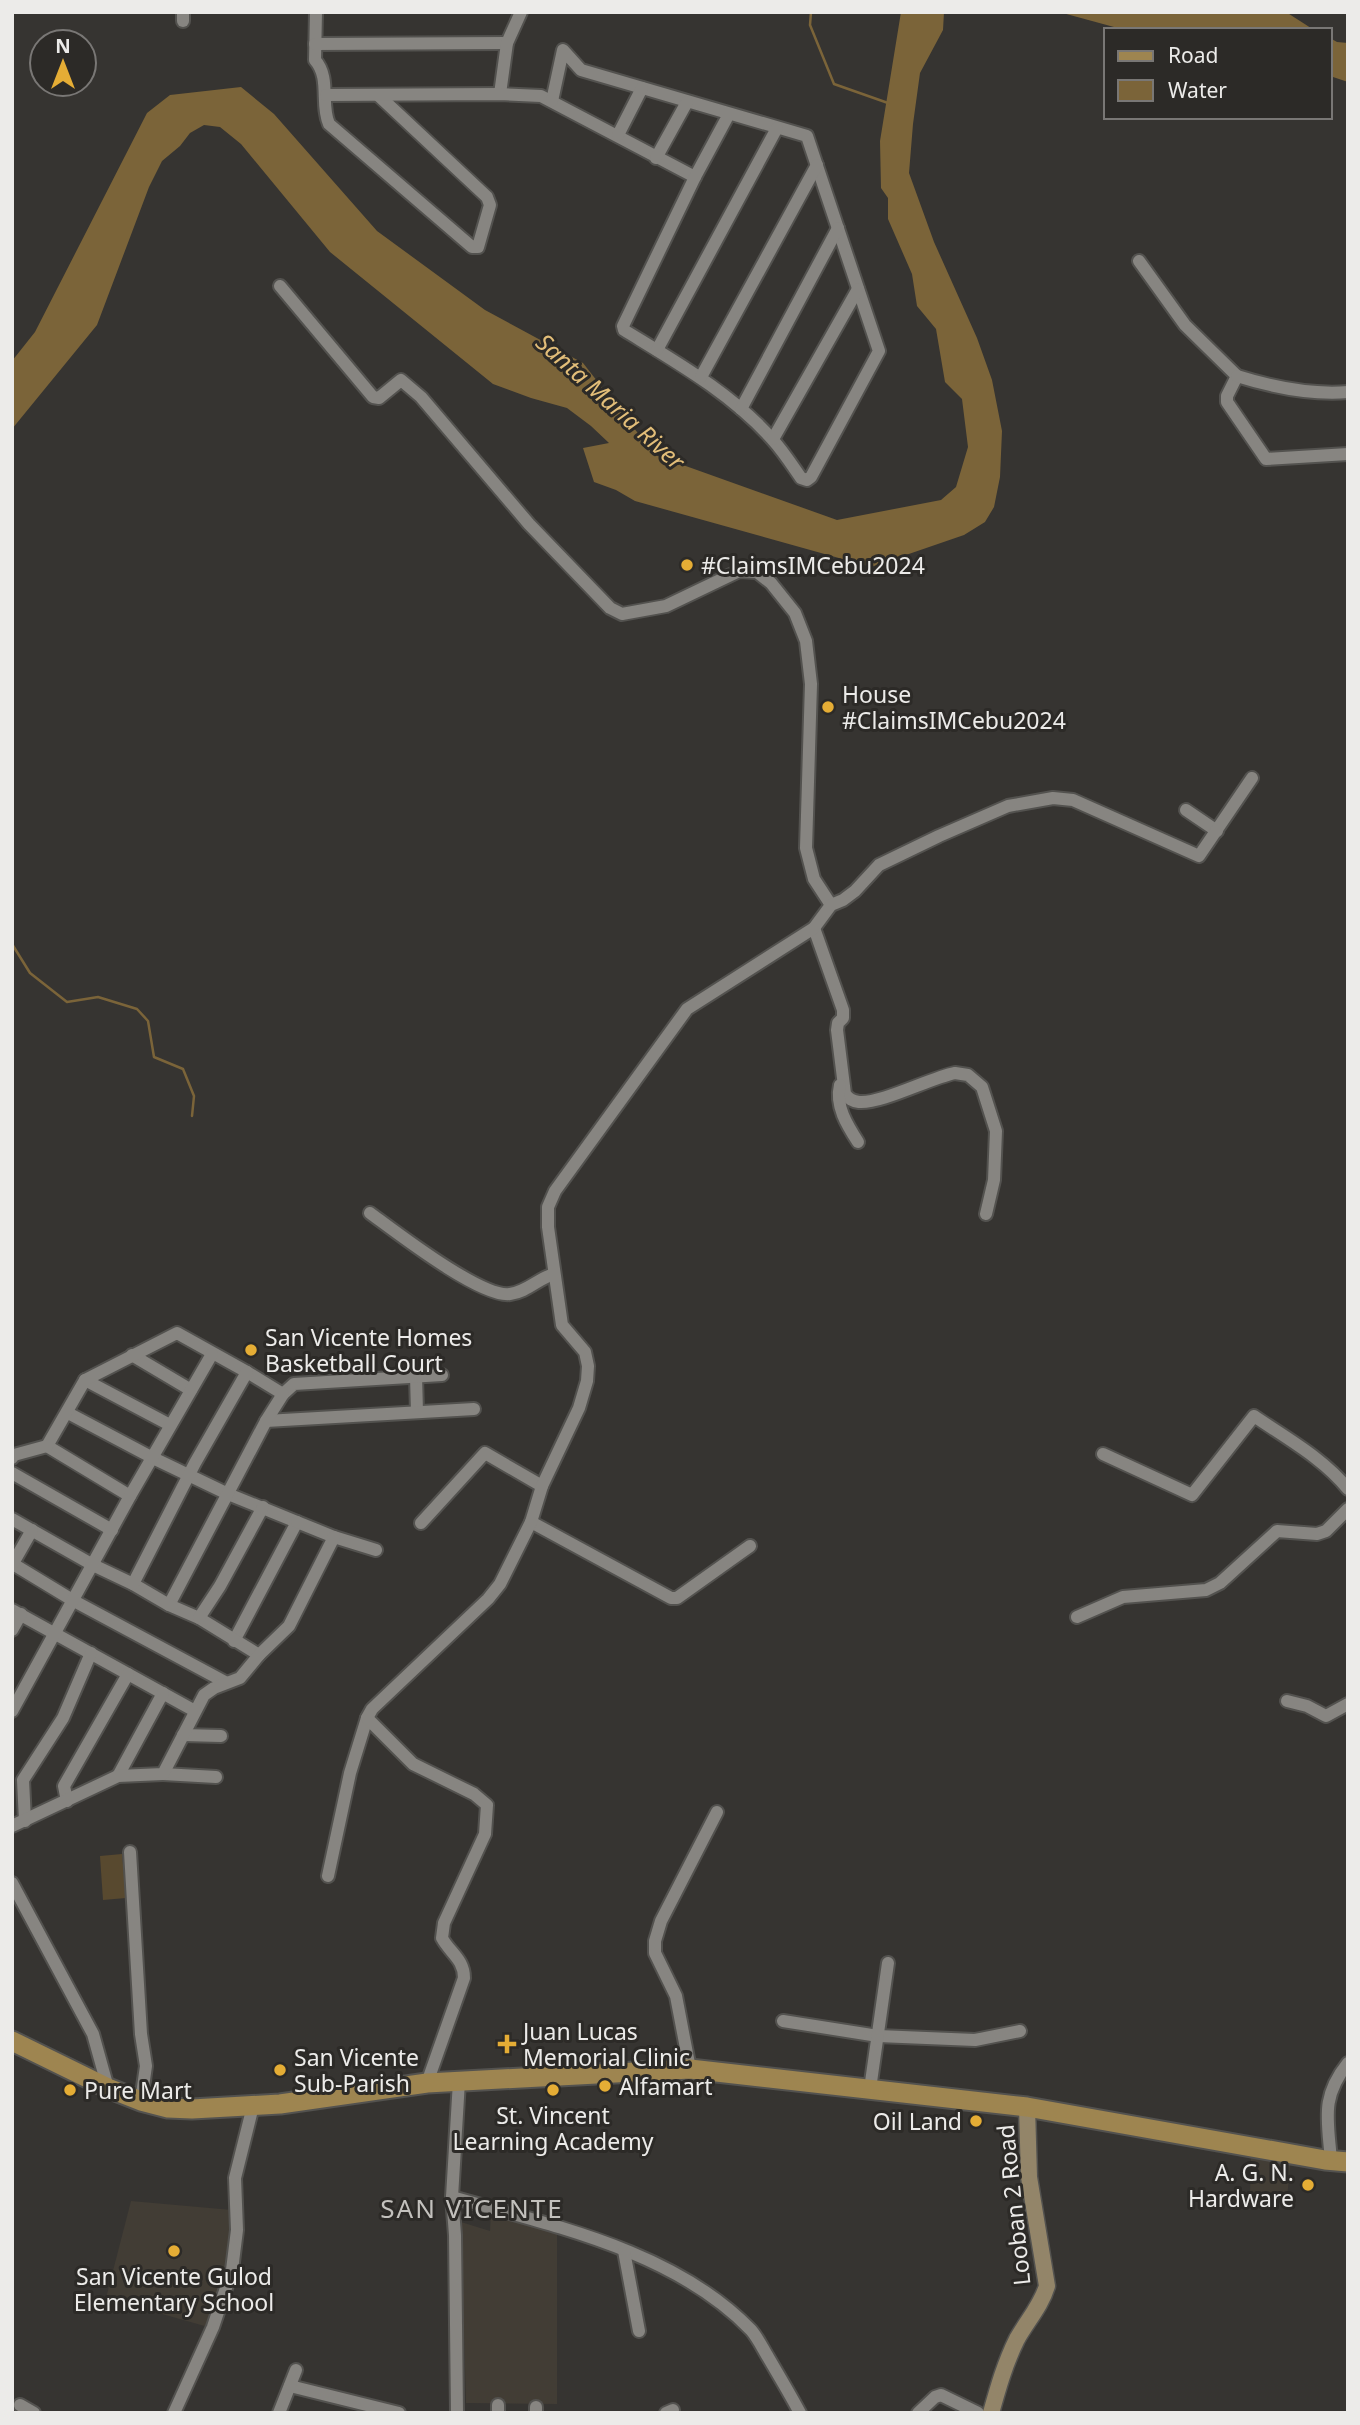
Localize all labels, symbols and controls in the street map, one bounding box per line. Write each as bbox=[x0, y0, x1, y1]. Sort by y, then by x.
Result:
north arrow bbox=[28, 28, 98, 98]
legend bbox=[1104, 28, 1332, 119]
text: N bbox=[55, 33, 71, 59]
text: Road bbox=[1168, 41, 1218, 69]
text: Water bbox=[1168, 76, 1227, 104]
water label: Santa Maria River bbox=[530, 325, 694, 478]
place label: #ClaimsIMCebu2024 bbox=[701, 549, 925, 581]
marker: #ClaimsIMCebu2024 bbox=[679, 557, 695, 573]
place label: House #ClaimsIMCebu2024 bbox=[842, 678, 1066, 736]
marker: House #ClaimsIMCebu2024 bbox=[820, 699, 836, 715]
place label: San Vicente Homes Basketball Court bbox=[265, 1321, 472, 1379]
marker: San Vicente Homes Basketball Court bbox=[243, 1342, 259, 1358]
place label: Juan Lucas Memorial Clinic bbox=[521, 2015, 690, 2073]
marker: Juan Lucas Memorial Clinic bbox=[497, 2034, 517, 2054]
place label: San Vicente Sub-Parish bbox=[294, 2041, 419, 2099]
marker: San Vicente Sub-Parish bbox=[272, 2062, 288, 2078]
place label: Alfamart bbox=[619, 2070, 713, 2102]
place label: Pure Mart bbox=[84, 2074, 192, 2106]
marker: Alfamart bbox=[597, 2078, 613, 2094]
marker: Pure Mart bbox=[62, 2082, 78, 2098]
marker: St. Vincent Learning Academy bbox=[545, 2082, 561, 2098]
place label: St. Vincent Learning Academy bbox=[453, 2099, 654, 2157]
place label: Oil Land bbox=[873, 2105, 962, 2137]
marker: Oil Land bbox=[968, 2113, 984, 2129]
street label: Looban 2 Road bbox=[989, 2123, 1037, 2287]
place label: A. G. N. Hardware bbox=[1188, 2156, 1294, 2214]
marker: A. G. N. Hardware bbox=[1300, 2177, 1316, 2193]
district label: SAN VICENTE bbox=[380, 2190, 564, 2226]
marker: San Vicente Gulod Elementary School bbox=[166, 2243, 182, 2259]
place label: San Vicente Gulod Elementary School bbox=[74, 2260, 274, 2318]

